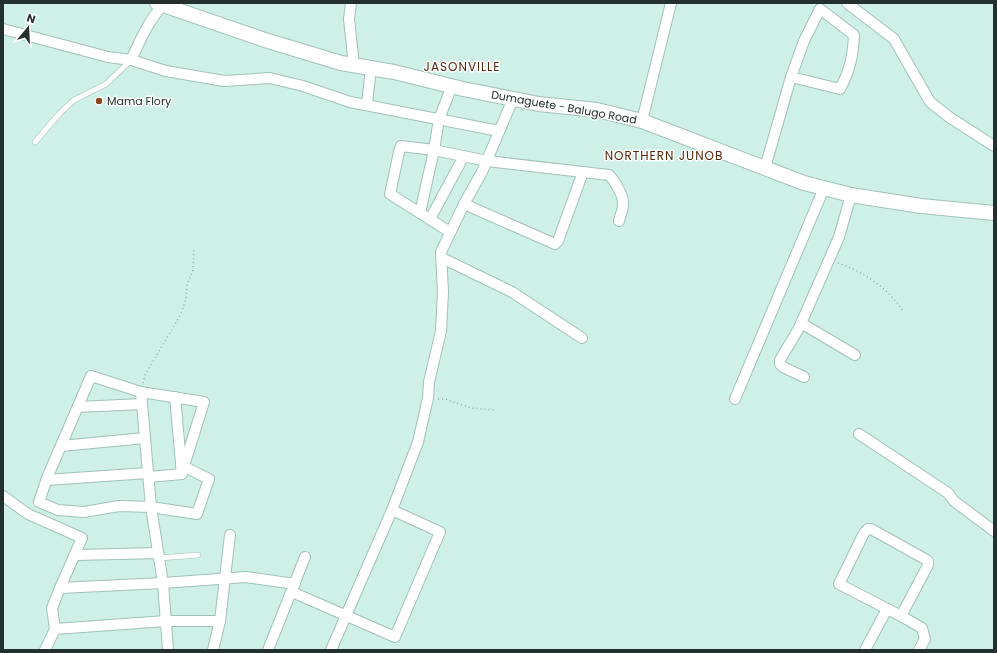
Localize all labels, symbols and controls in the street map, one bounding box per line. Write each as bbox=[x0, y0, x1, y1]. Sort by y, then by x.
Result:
north arrow bbox=[8, 8, 48, 48]
text: N bbox=[25, 10, 38, 27]
district label: JASONVILLE bbox=[424, 58, 500, 75]
street label: Dumaguete - Balugo Road bbox=[490, 86, 638, 128]
place label: Mama Flory bbox=[107, 93, 172, 109]
marker: Mama Flory bbox=[94, 96, 104, 106]
district label: NORTHERN JUNOB bbox=[605, 147, 723, 164]

